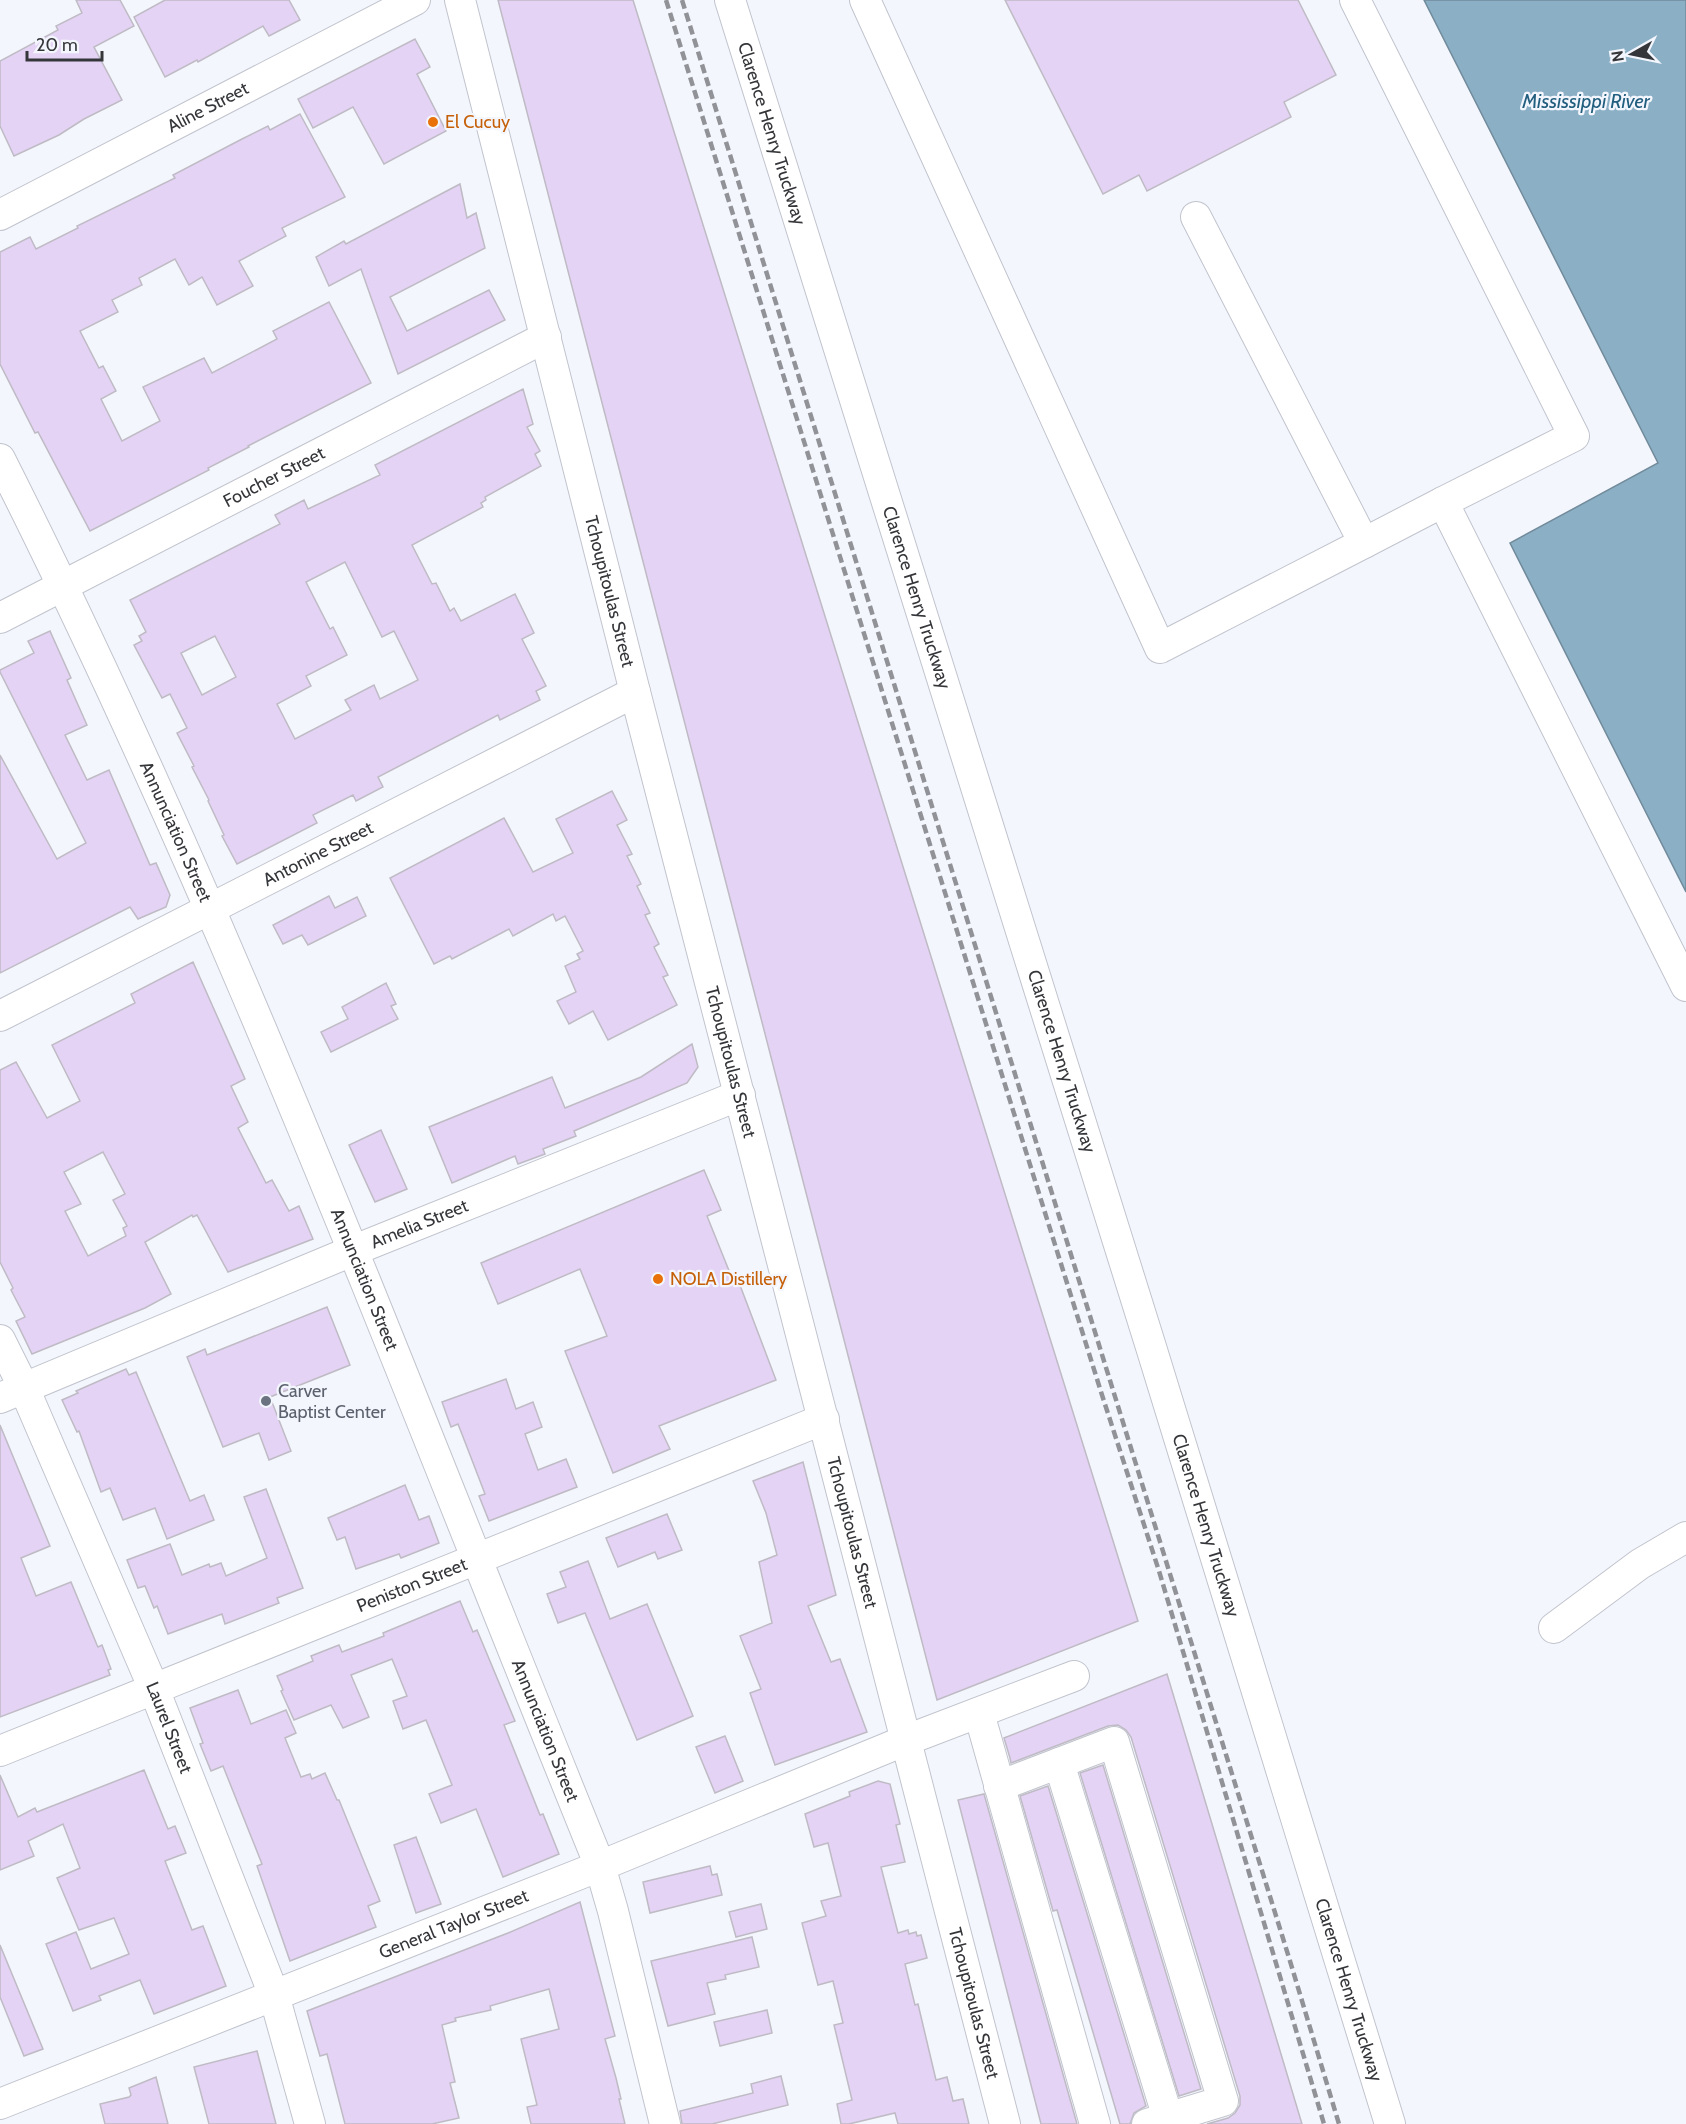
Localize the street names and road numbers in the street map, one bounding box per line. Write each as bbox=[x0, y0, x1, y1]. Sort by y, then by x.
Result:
street label: Clarence Henry Truckway bbox=[733, 39, 811, 228]
street label: Aline Street bbox=[163, 77, 252, 138]
street label: Foucher Street bbox=[219, 442, 328, 512]
street label: Clarence Henry Truckway bbox=[878, 503, 956, 692]
street label: Tchoupitoulas Street bbox=[580, 513, 639, 669]
street label: Annunciation Street bbox=[135, 758, 216, 905]
street label: Antonine Street bbox=[259, 817, 377, 891]
street label: Clarence Henry Truckway bbox=[1023, 967, 1101, 1156]
street label: Tchoupitoulas Street bbox=[701, 984, 761, 1140]
street label: Amelia Street bbox=[367, 1194, 471, 1253]
street label: Annunciation Street bbox=[326, 1205, 403, 1354]
street label: Clarence Henry Truckway bbox=[1167, 1431, 1244, 1620]
street label: Tchoupitoulas Street bbox=[822, 1455, 882, 1611]
street label: Peniston Street bbox=[353, 1553, 470, 1617]
street label: Annunciation Street bbox=[507, 1656, 584, 1805]
street label: Laurel Street bbox=[141, 1678, 197, 1776]
street label: General Taylor Street bbox=[376, 1885, 532, 1964]
street label: Clarence Henry Truckway bbox=[1310, 1896, 1387, 2084]
street label: Tchoupitoulas Street bbox=[944, 1925, 1004, 2081]

